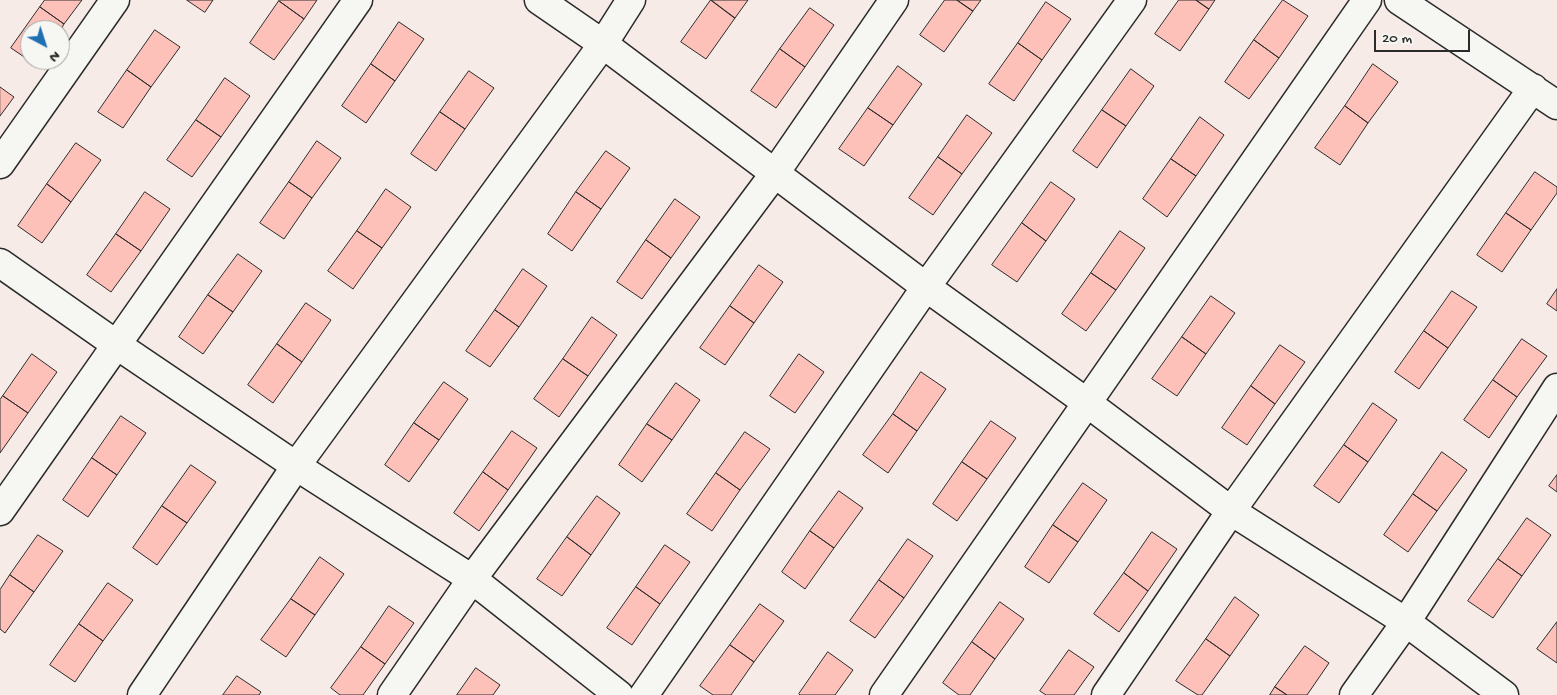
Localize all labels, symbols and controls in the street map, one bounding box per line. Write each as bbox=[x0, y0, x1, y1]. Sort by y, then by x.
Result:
north arrow bbox=[20, 20, 70, 70]
scale bar bbox=[1377, 20, 1473, 52]
text: 20 m bbox=[1382, 30, 1412, 48]
text: N bbox=[45, 47, 63, 66]

